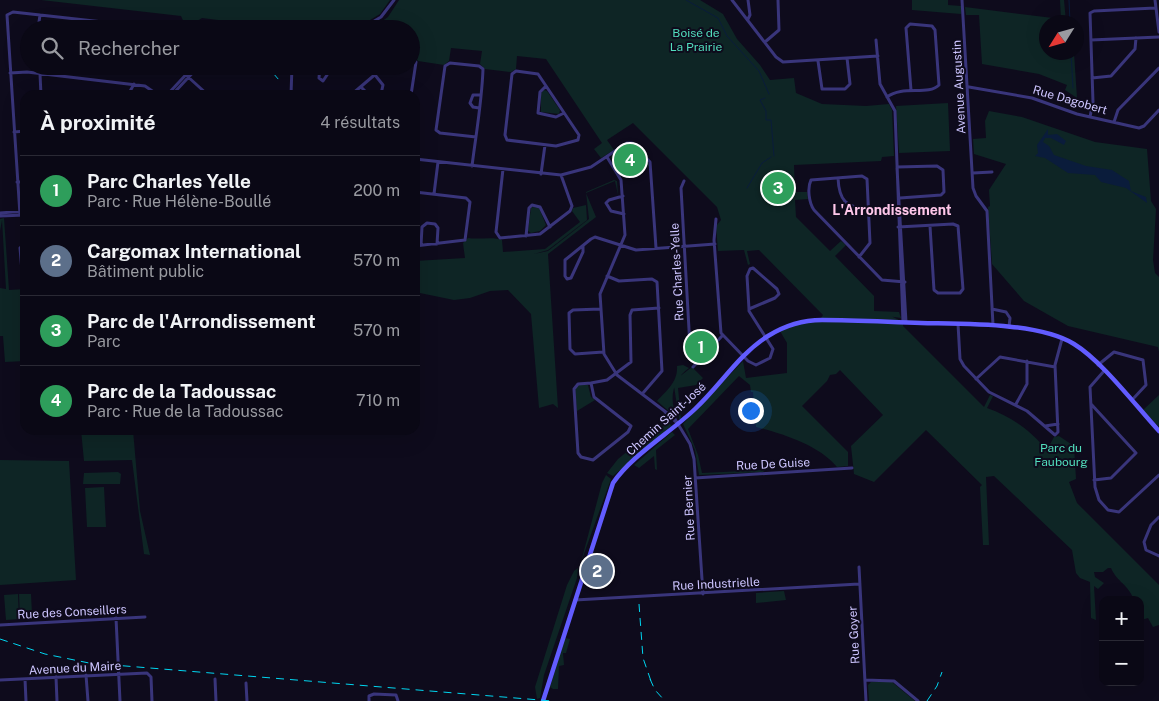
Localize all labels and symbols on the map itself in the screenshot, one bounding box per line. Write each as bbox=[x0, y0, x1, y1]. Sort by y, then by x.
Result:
north arrow bbox=[1039, 15, 1084, 60]
park label: Boisé de La Prairie bbox=[670, 26, 722, 54]
street label: Avenue Augustin bbox=[950, 40, 968, 134]
street label: Rue Dagobert bbox=[1031, 83, 1109, 117]
pin: 4 bbox=[614, 141, 646, 179]
pin: 3 bbox=[762, 169, 794, 207]
district label: L'Arrondissement bbox=[832, 202, 952, 218]
street label: Rue Charles-Yelle bbox=[667, 222, 687, 321]
pin: 1 bbox=[685, 328, 717, 366]
street label: Chemin Saint-José bbox=[623, 379, 709, 458]
your location bbox=[738, 398, 764, 424]
park label: Parc du Faubourg bbox=[1034, 441, 1088, 469]
street label: Rue De Guise bbox=[736, 455, 811, 473]
street label: Rue Bernier bbox=[680, 475, 698, 541]
pin: 2 bbox=[581, 552, 613, 590]
street label: Rue Industrielle bbox=[672, 575, 760, 593]
street label: Rue des Conseillers bbox=[17, 602, 127, 622]
street label: Rue Goyer bbox=[845, 605, 863, 664]
street label: Avenue du Maire bbox=[28, 659, 122, 677]

